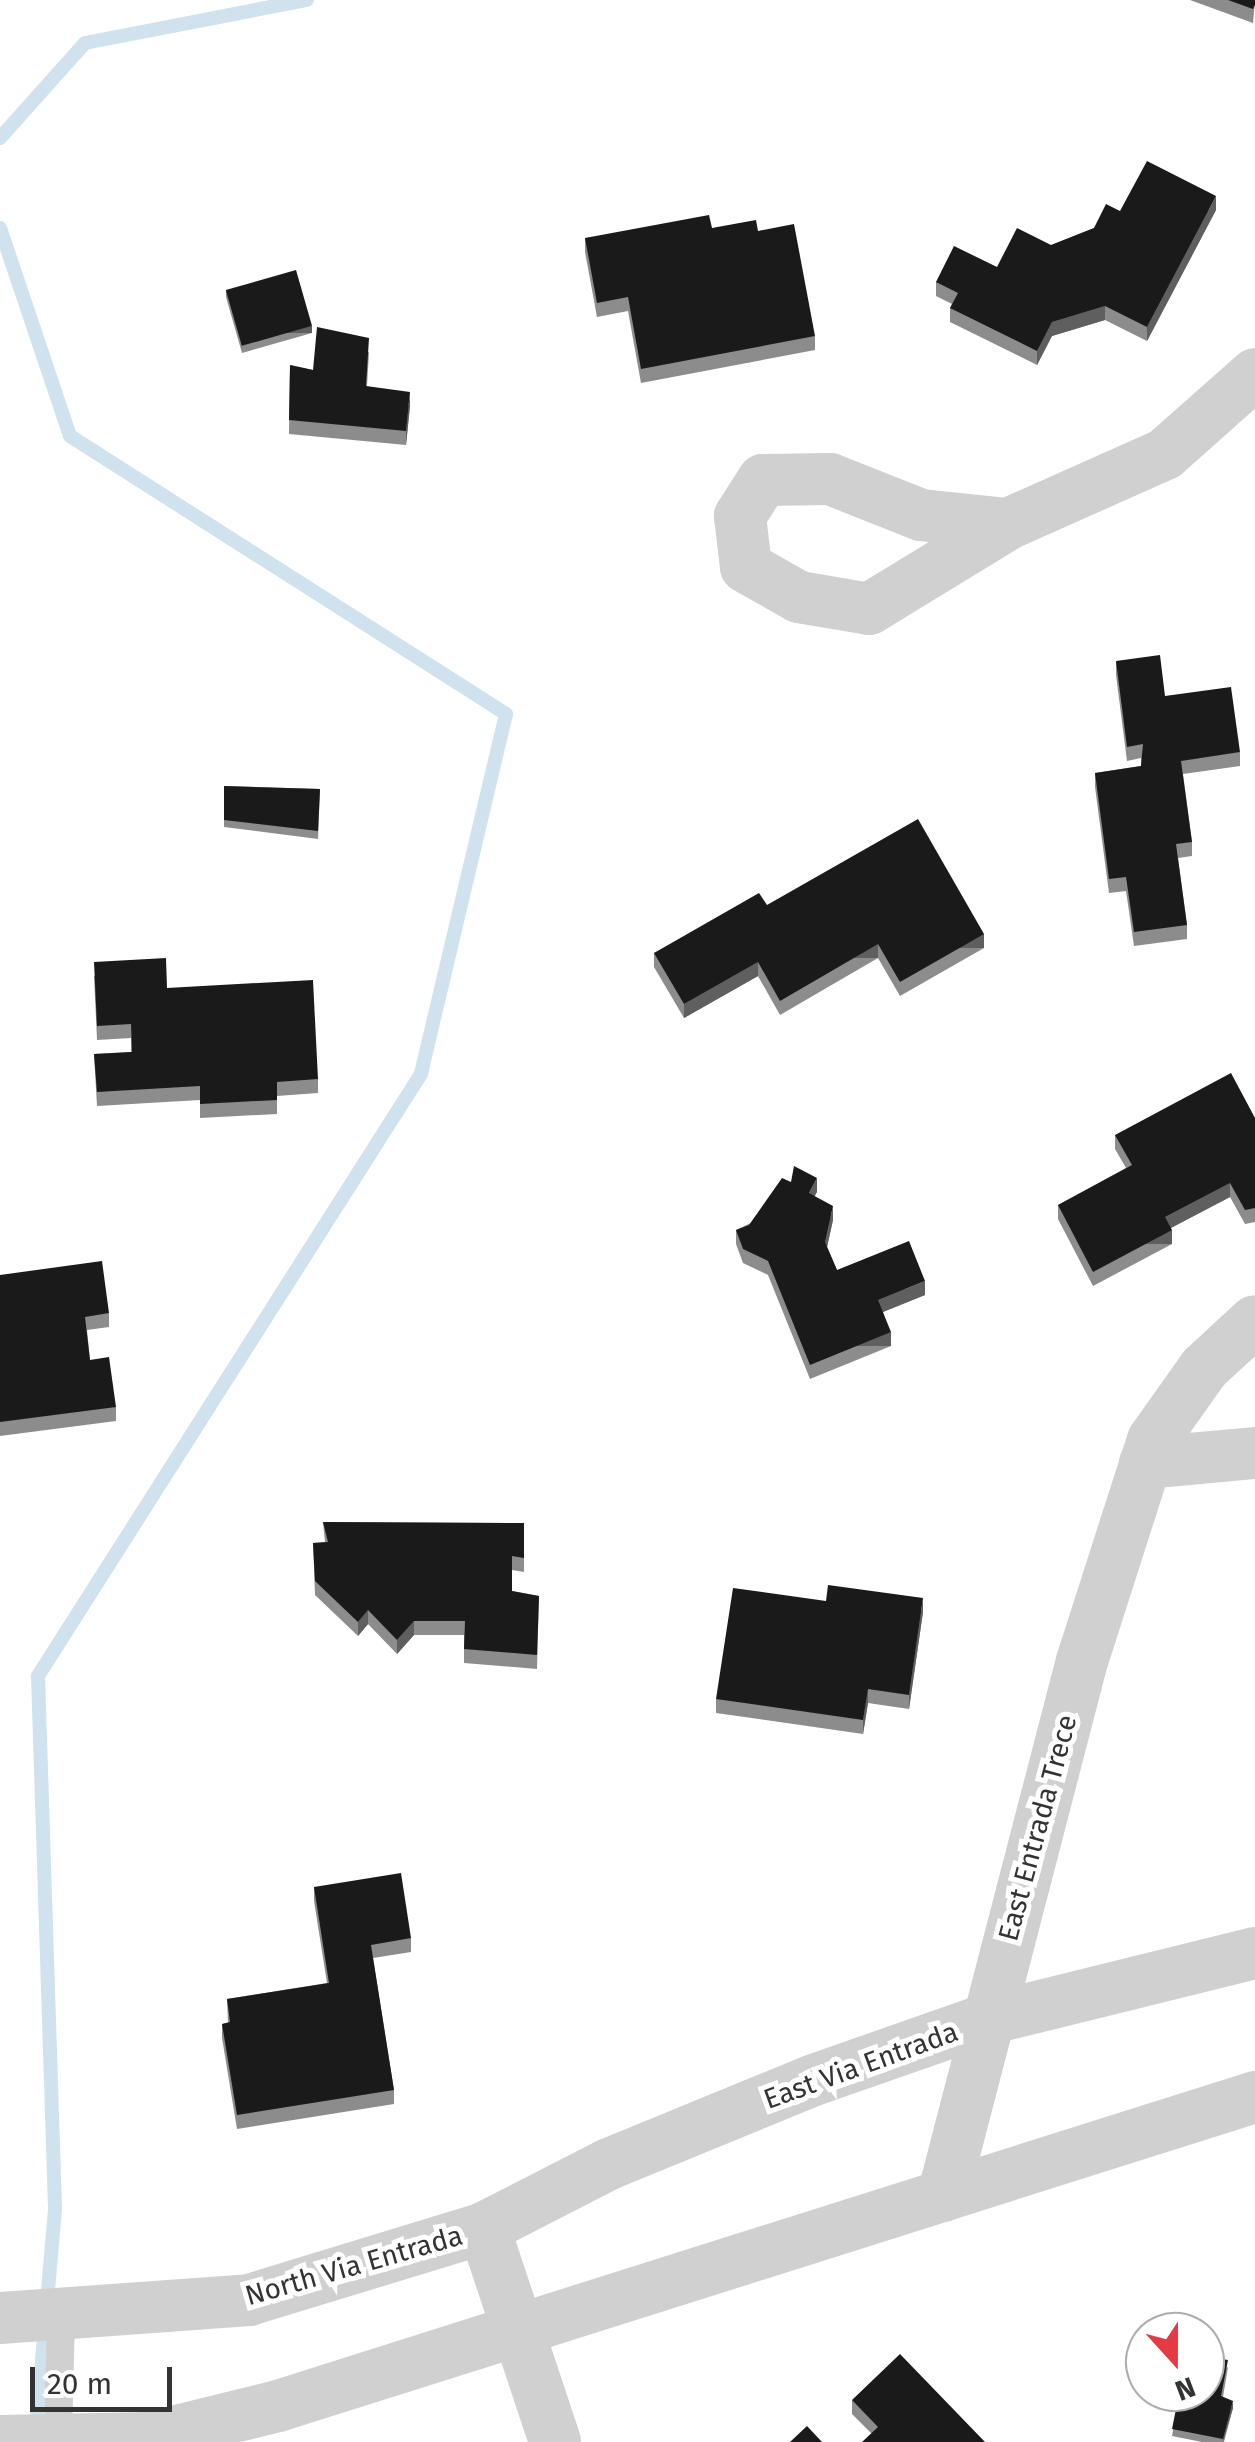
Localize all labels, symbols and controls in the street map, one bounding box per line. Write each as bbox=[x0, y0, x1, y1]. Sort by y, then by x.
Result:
street label: East Entrada Trece bbox=[992, 1711, 1084, 1945]
street label: East Via Entrada bbox=[759, 2015, 963, 2117]
street label: North Via Entrada bbox=[241, 2219, 467, 2313]
north arrow bbox=[1125, 2312, 1225, 2412]
scale bar bbox=[35, 2347, 178, 2409]
text: 20 m bbox=[47, 2366, 112, 2402]
text: N bbox=[1171, 2370, 1200, 2407]

